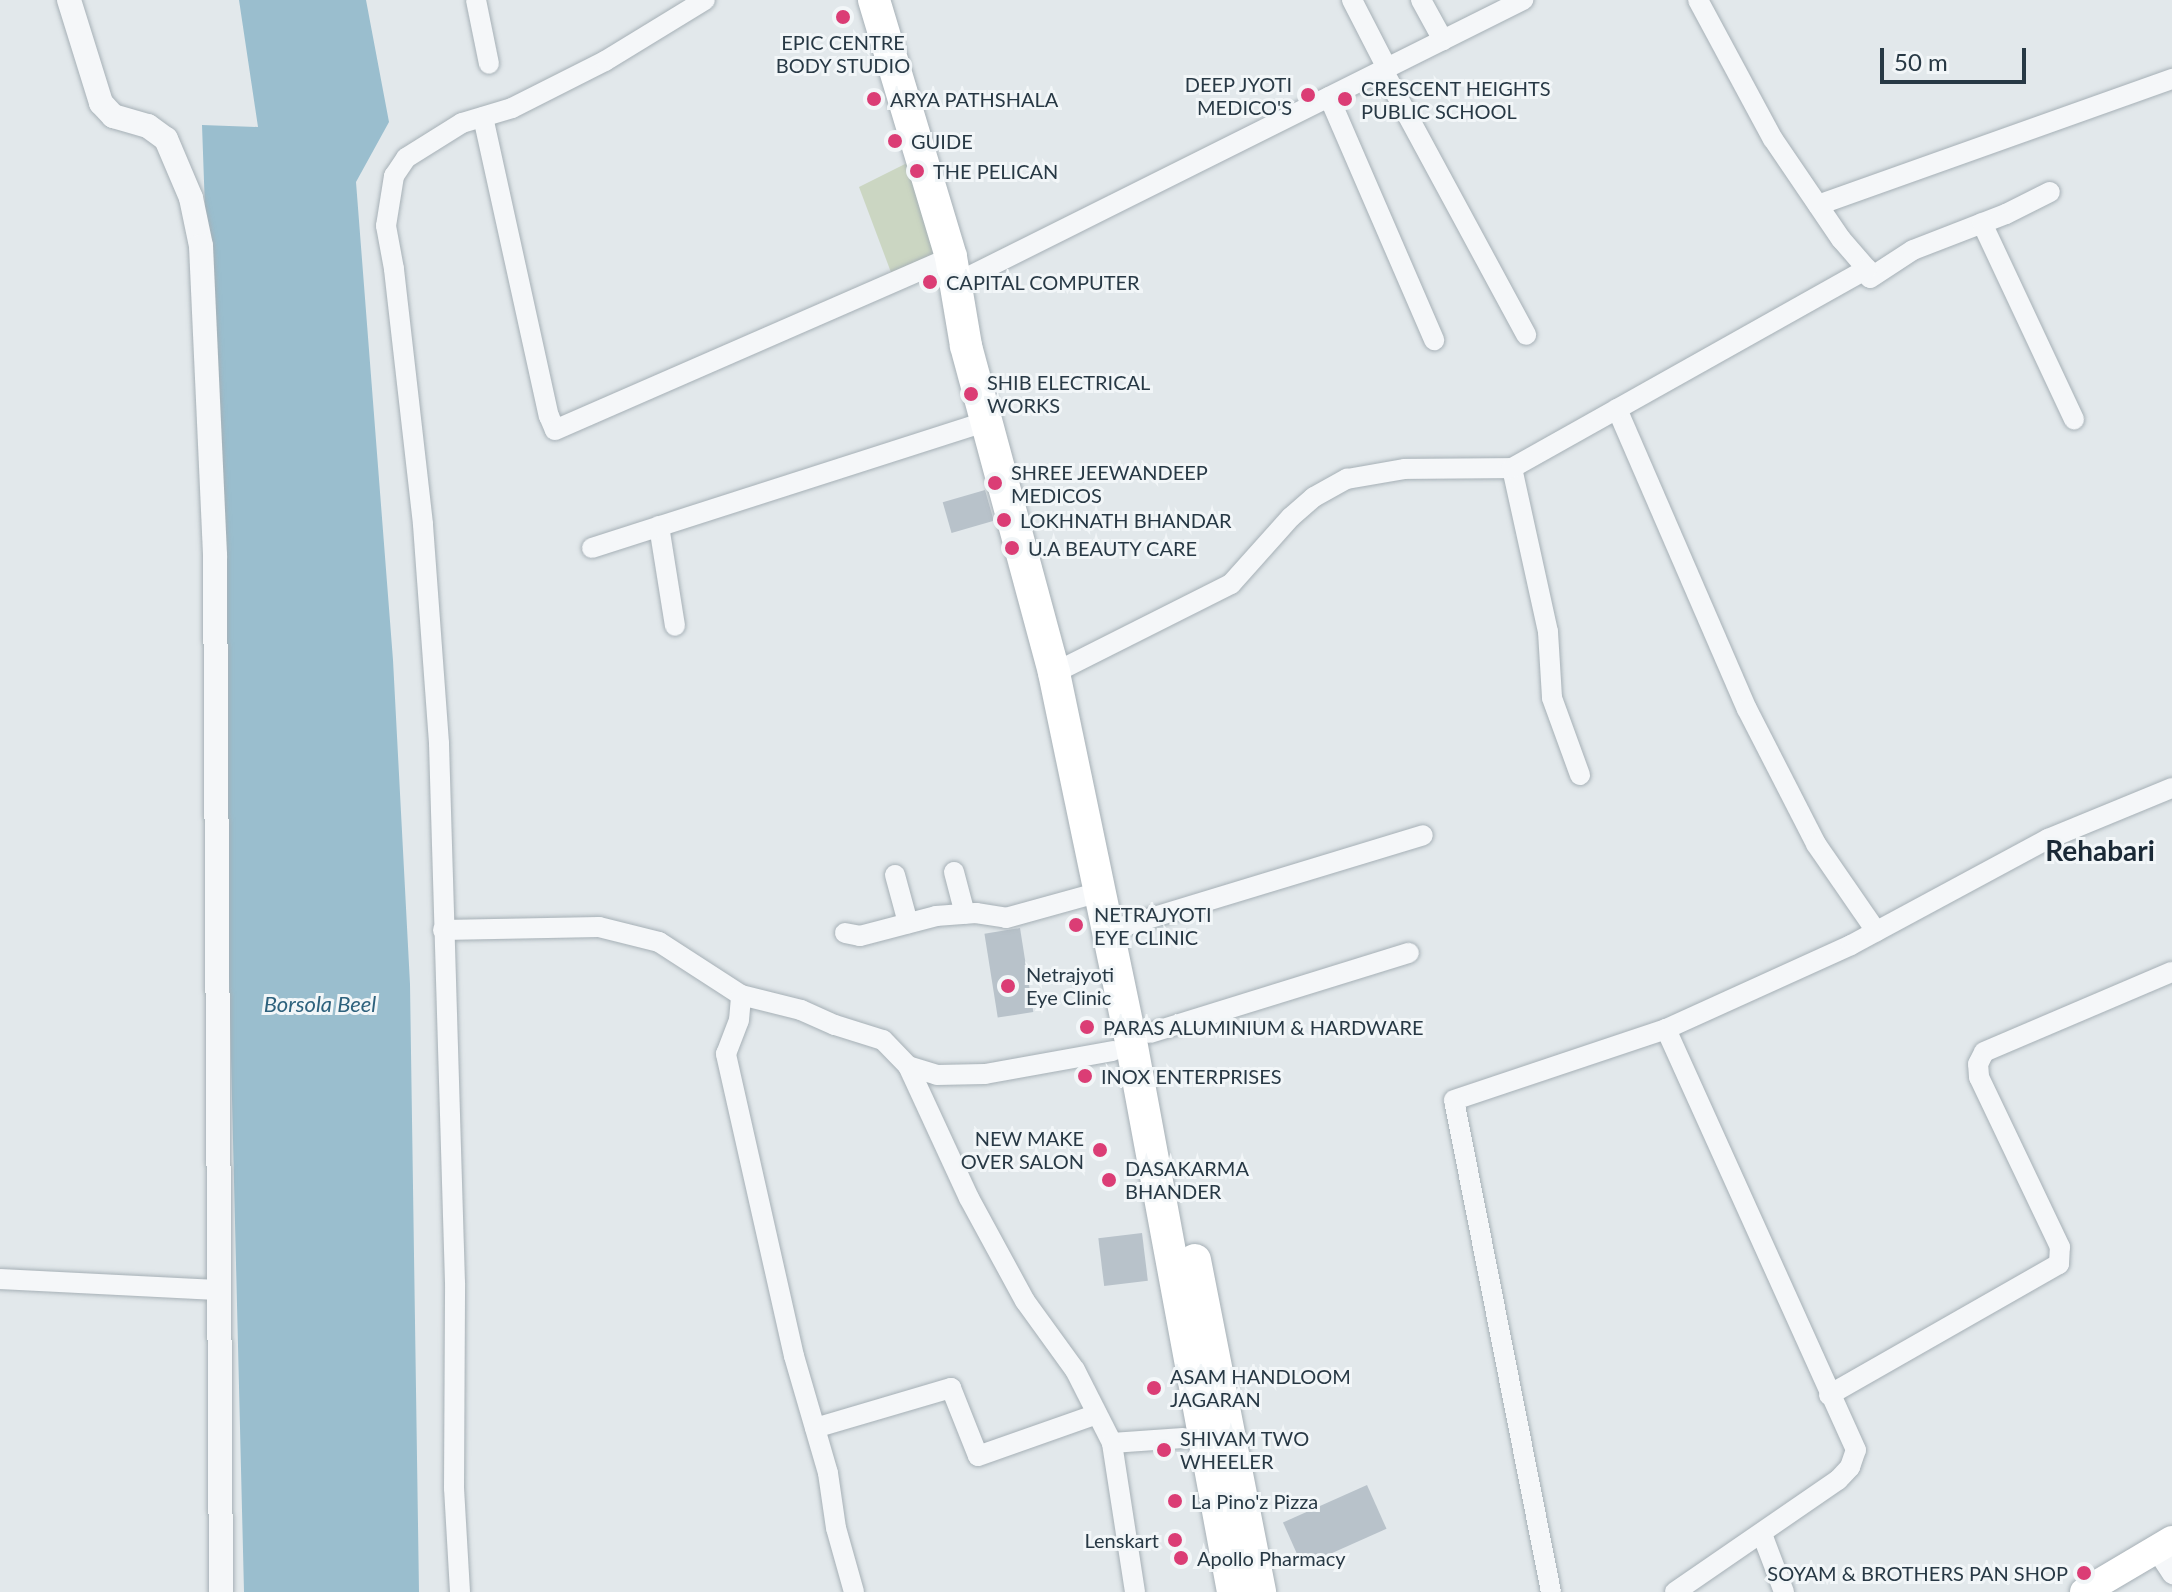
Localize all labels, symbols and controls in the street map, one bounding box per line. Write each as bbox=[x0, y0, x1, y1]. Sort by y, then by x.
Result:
marker: EPIC CENTRE BODY STUDIO bbox=[834, 8, 852, 26]
place label: EPIC CENTRE BODY STUDIO bbox=[775, 30, 911, 77]
scale bar bbox=[1884, 32, 2030, 82]
text: 50 m bbox=[1894, 47, 1948, 76]
place label: DEEP JYOTI MEDICO'S bbox=[1184, 72, 1292, 119]
place label: CRESCENT HEIGHTS PUBLIC SCHOOL bbox=[1361, 76, 1551, 123]
marker: DEEP JYOTI MEDICO'S bbox=[1299, 86, 1317, 104]
place label: ARYA PATHSHALA bbox=[890, 87, 1059, 111]
marker: ARYA PATHSHALA bbox=[865, 90, 883, 108]
marker: CRESCENT HEIGHTS PUBLIC SCHOOL bbox=[1336, 90, 1354, 108]
place label: GUIDE bbox=[911, 129, 973, 153]
marker: GUIDE bbox=[886, 132, 904, 150]
place label: THE PELICAN bbox=[933, 159, 1058, 183]
marker: THE PELICAN bbox=[908, 162, 926, 180]
place label: CAPITAL COMPUTER bbox=[946, 270, 1140, 294]
marker: CAPITAL COMPUTER bbox=[921, 273, 939, 291]
place label: SHIB ELECTRICAL WORKS bbox=[987, 370, 1150, 417]
marker: SHIB ELECTRICAL WORKS bbox=[962, 385, 980, 403]
place label: SHREE JEEWANDEEP MEDICOS bbox=[1011, 460, 1208, 507]
marker: SHREE JEEWANDEEP MEDICOS bbox=[986, 474, 1004, 492]
place label: LOKHNATH BHANDAR bbox=[1020, 508, 1232, 532]
marker: LOKHNATH BHANDAR bbox=[995, 511, 1013, 529]
place label: U.A BEAUTY CARE bbox=[1028, 536, 1198, 560]
marker: U.A BEAUTY CARE bbox=[1003, 539, 1021, 557]
district label: Rehabari bbox=[2045, 833, 2155, 867]
place label: NETRAJYOTI EYE CLINIC bbox=[1094, 902, 1212, 949]
marker: NETRAJYOTI EYE CLINIC bbox=[1065, 914, 1087, 936]
place label: Netrajyoti Eye Clinic bbox=[1026, 962, 1114, 1009]
marker: Netrajyoti Eye Clinic bbox=[997, 975, 1019, 997]
water label: Borsola Beel bbox=[264, 991, 376, 1017]
place label: PARAS ALUMINIUM & HARDWARE bbox=[1103, 1015, 1424, 1039]
marker: PARAS ALUMINIUM & HARDWARE bbox=[1078, 1018, 1096, 1036]
place label: INOX ENTERPRISES bbox=[1101, 1064, 1282, 1088]
marker: INOX ENTERPRISES bbox=[1076, 1067, 1094, 1085]
place label: NEW MAKE OVER SALON bbox=[961, 1126, 1084, 1173]
marker: NEW MAKE OVER SALON bbox=[1091, 1141, 1109, 1159]
place label: DASAKARMA BHANDER bbox=[1125, 1156, 1249, 1203]
marker: DASAKARMA BHANDER bbox=[1100, 1171, 1118, 1189]
place label: ASAM HANDLOOM JAGARAN bbox=[1170, 1364, 1351, 1411]
marker: ASAM HANDLOOM JAGARAN bbox=[1145, 1379, 1163, 1397]
place label: SHIVAM TWO WHEELER bbox=[1180, 1426, 1310, 1473]
marker: SHIVAM TWO WHEELER bbox=[1155, 1441, 1173, 1459]
place label: La Pino'z Pizza bbox=[1191, 1489, 1318, 1513]
marker: La Pino'z Pizza bbox=[1166, 1492, 1184, 1510]
place label: Lenskart bbox=[1085, 1528, 1159, 1552]
marker: Lenskart bbox=[1166, 1531, 1184, 1549]
place label: Apollo Pharmacy bbox=[1197, 1546, 1346, 1570]
marker: Apollo Pharmacy bbox=[1172, 1549, 1190, 1567]
place label: SOYAM & BROTHERS PAN SHOP bbox=[1767, 1561, 2068, 1585]
marker: SOYAM & BROTHERS PAN SHOP bbox=[2075, 1564, 2093, 1582]

